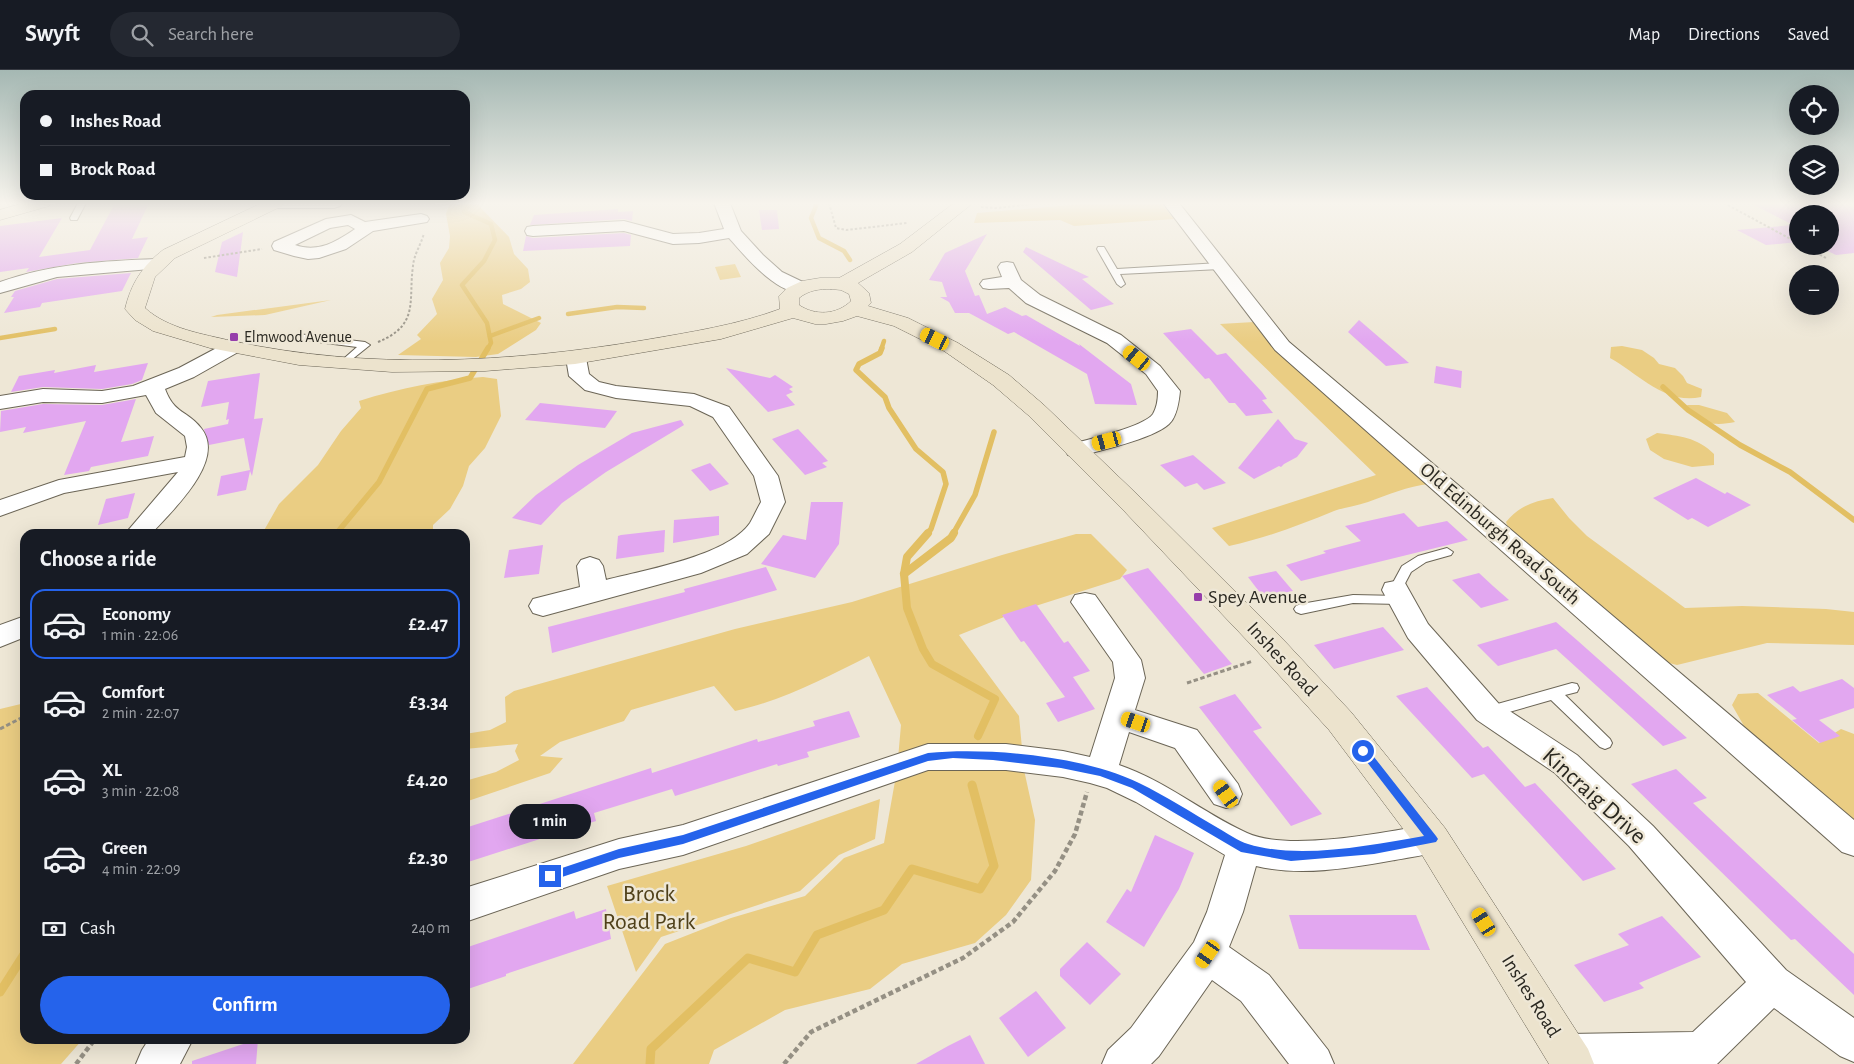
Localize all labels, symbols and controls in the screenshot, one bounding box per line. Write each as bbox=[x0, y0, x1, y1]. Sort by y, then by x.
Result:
search box bbox=[110, 12, 460, 57]
icon: search bbox=[128, 21, 156, 49]
text: Swyft bbox=[25, 22, 80, 46]
text: Search here bbox=[168, 25, 254, 44]
text: Map bbox=[1629, 26, 1660, 44]
text: Directions bbox=[1688, 26, 1760, 44]
text: Saved bbox=[1788, 26, 1829, 44]
map controls bbox=[1789, 85, 1839, 315]
button: locate bbox=[1789, 85, 1839, 135]
text: Inshes Road bbox=[70, 112, 161, 131]
button: layers bbox=[1789, 145, 1839, 195]
text: Brock Road bbox=[70, 160, 156, 179]
button: + bbox=[1789, 205, 1839, 255]
button: − bbox=[1789, 265, 1839, 315]
car bbox=[918, 326, 951, 352]
place label: Elmwood Avenue bbox=[244, 329, 352, 345]
marker: Elmwood Avenue bbox=[228, 331, 240, 343]
car bbox=[1120, 343, 1153, 373]
car bbox=[1090, 430, 1123, 452]
street label: Old Edinburgh Road South bbox=[1416, 459, 1584, 609]
text: Choose a ride bbox=[40, 548, 156, 570]
place label: Spey Avenue bbox=[1208, 587, 1307, 607]
marker: Spey Avenue bbox=[1192, 591, 1204, 603]
icon: car bbox=[42, 602, 87, 647]
text: Economy bbox=[102, 605, 171, 624]
text: £2.47 bbox=[408, 615, 448, 634]
street label: Inshes Road bbox=[1243, 618, 1321, 700]
text: 1 min · 22:06 bbox=[102, 627, 178, 643]
icon: car bbox=[42, 680, 87, 725]
text: Comfort bbox=[102, 683, 164, 702]
text: £3.34 bbox=[409, 693, 448, 712]
text: 2 min · 22:07 bbox=[102, 705, 179, 721]
car bbox=[1119, 710, 1152, 734]
route start bbox=[1352, 740, 1374, 762]
street label: Kincraig Drive bbox=[1538, 743, 1650, 849]
icon: car bbox=[42, 758, 87, 803]
text: XL bbox=[102, 761, 122, 780]
text: £4.20 bbox=[407, 771, 448, 790]
car bbox=[1211, 777, 1240, 811]
text: 3 min · 22:08 bbox=[102, 783, 179, 799]
callout: 1 min bbox=[509, 804, 591, 838]
text: 1 min bbox=[533, 813, 567, 829]
icon: car bbox=[42, 836, 87, 881]
text: Green bbox=[102, 839, 148, 858]
text: £2.30 bbox=[408, 849, 448, 868]
text: 4 min · 22:09 bbox=[102, 861, 180, 877]
route end bbox=[539, 865, 561, 887]
park label: Brock Road Park bbox=[602, 882, 696, 934]
car bbox=[1469, 905, 1498, 939]
icon: cash bbox=[40, 915, 68, 943]
text: Cash bbox=[80, 919, 116, 938]
text: 240 m bbox=[411, 920, 450, 936]
car bbox=[1193, 937, 1222, 971]
street label: Inshes Road bbox=[1498, 951, 1564, 1041]
button: Confirm bbox=[40, 976, 450, 1034]

